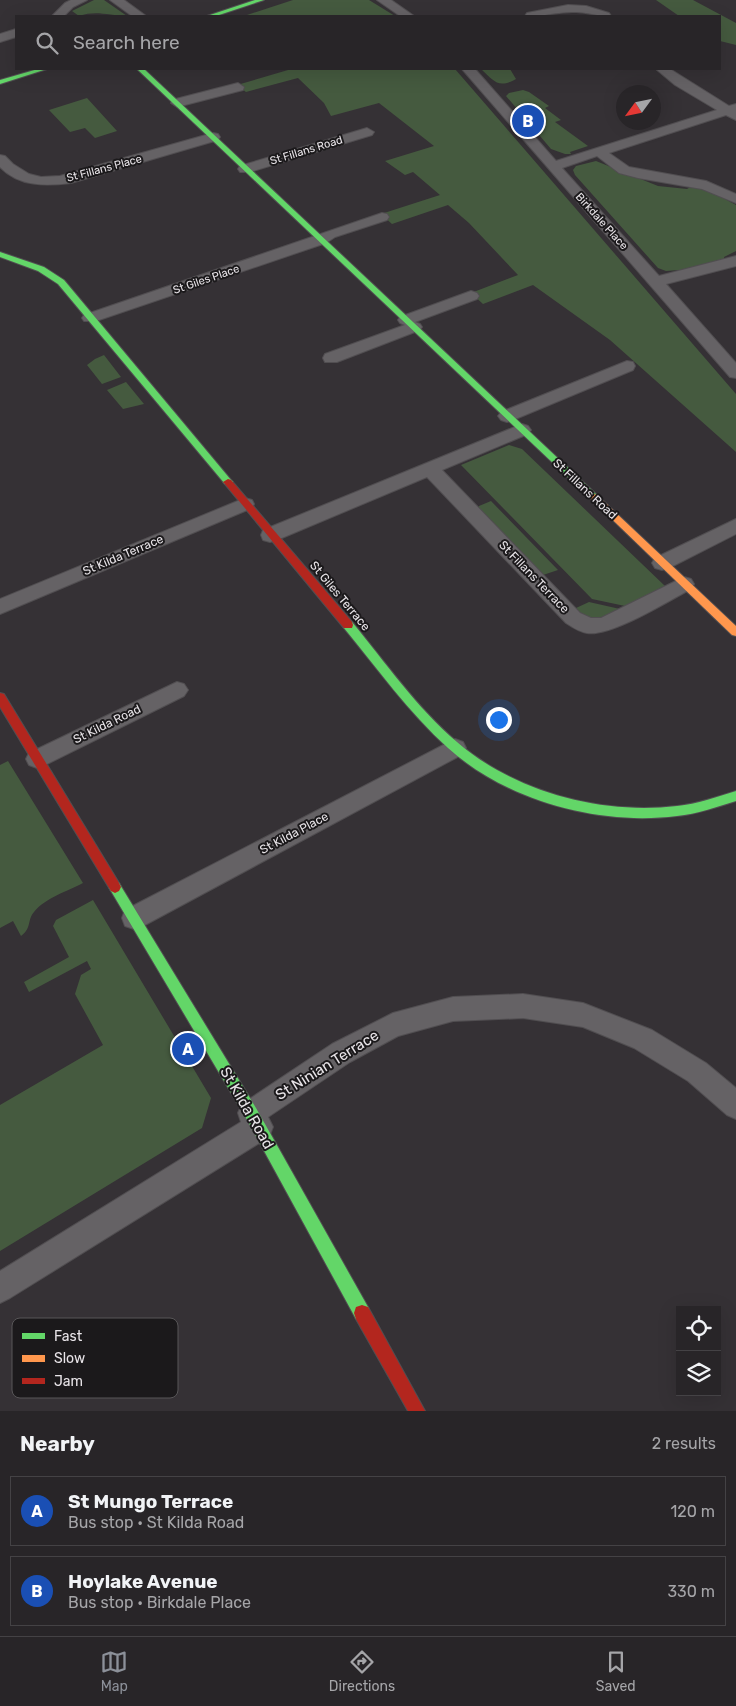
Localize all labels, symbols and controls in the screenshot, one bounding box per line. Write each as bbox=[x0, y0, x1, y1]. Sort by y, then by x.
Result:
search box bbox=[15, 15, 721, 70]
icon: search bbox=[33, 29, 61, 57]
text: Search here bbox=[73, 31, 180, 54]
north arrow bbox=[616, 85, 661, 130]
pin: B bbox=[512, 102, 544, 140]
street label: St Fillans Road bbox=[268, 133, 344, 168]
street label: St Fillans Place bbox=[65, 152, 143, 185]
street label: Birkdale Place bbox=[573, 190, 630, 252]
street label: St Giles Place bbox=[171, 262, 241, 297]
street label: St Fillans Road bbox=[550, 456, 620, 522]
street label: St Kilda Terrace bbox=[81, 532, 166, 578]
street label: St Fillans Terrace bbox=[496, 538, 572, 616]
street label: St Giles Terrace bbox=[307, 559, 373, 634]
street label: St Kilda Road bbox=[71, 702, 143, 746]
your location bbox=[486, 707, 512, 733]
street label: St Kilda Place bbox=[257, 809, 331, 857]
street label: St Ninian Terrace bbox=[272, 1026, 382, 1104]
pin: A bbox=[172, 1030, 204, 1068]
street label: St Kilda Road bbox=[216, 1064, 278, 1152]
map controls bbox=[676, 1306, 721, 1396]
button: locate bbox=[676, 1306, 721, 1351]
legend bbox=[12, 1318, 178, 1398]
text: Fast bbox=[54, 1328, 83, 1345]
text: Slow bbox=[54, 1350, 85, 1367]
button: layers bbox=[676, 1351, 721, 1396]
text: Jam bbox=[54, 1373, 83, 1390]
text: Nearby bbox=[20, 1431, 95, 1456]
text: 2 results bbox=[652, 1434, 716, 1453]
text: St Mungo Terrace bbox=[68, 1490, 233, 1513]
text: A bbox=[31, 1502, 43, 1521]
text: 120 m bbox=[670, 1502, 715, 1521]
text: Bus stop · St Kilda Road bbox=[68, 1513, 244, 1532]
text: Hoylake Avenue bbox=[68, 1570, 218, 1593]
text: B bbox=[31, 1582, 43, 1601]
text: 330 m bbox=[667, 1582, 715, 1601]
text: Bus stop · Birkdale Place bbox=[68, 1593, 251, 1612]
tab: Map bbox=[100, 1648, 128, 1695]
tab: Directions bbox=[329, 1648, 395, 1695]
tab: Saved bbox=[596, 1648, 636, 1695]

